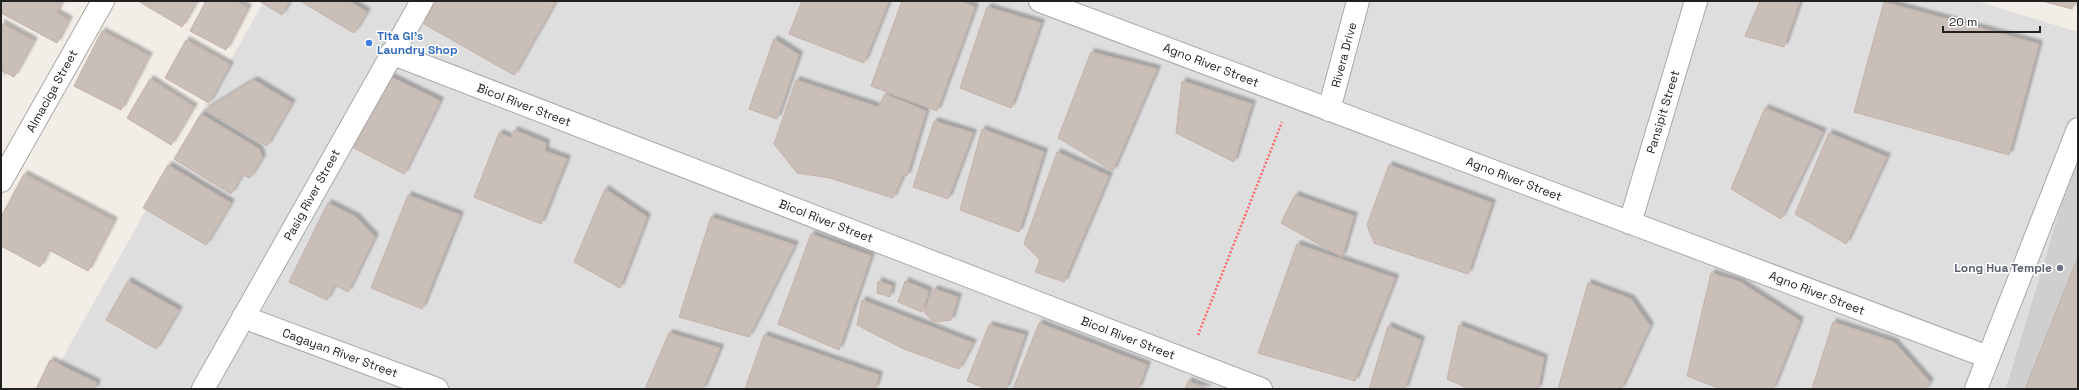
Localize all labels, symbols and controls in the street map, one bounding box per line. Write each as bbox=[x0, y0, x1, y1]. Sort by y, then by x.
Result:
scale bar bbox=[1943, 8, 2040, 34]
text: 20 m bbox=[1949, 14, 1977, 30]
street label: Rivera Drive bbox=[1328, 21, 1360, 89]
place label: Tita Gi's Laundry Shop bbox=[377, 28, 458, 58]
marker: Tita Gi's Laundry Shop bbox=[364, 38, 374, 48]
street label: Agno River Street bbox=[1161, 39, 1261, 91]
street label: Almaciga Street bbox=[23, 47, 81, 135]
street label: Pansipit Street bbox=[1643, 68, 1683, 156]
street label: Bicol River Street bbox=[475, 80, 573, 130]
street label: Pasig River Street bbox=[280, 146, 344, 244]
street label: Agno River Street bbox=[1464, 153, 1564, 205]
street label: Bicol River Street bbox=[777, 196, 875, 246]
place label: Long Hua Temple bbox=[1954, 260, 2052, 276]
marker: Long Hua Temple bbox=[2055, 263, 2065, 273]
street label: Agno River Street bbox=[1767, 267, 1867, 319]
street label: Bicol River Street bbox=[1079, 313, 1177, 363]
street label: Cagayan River Street bbox=[280, 325, 400, 381]

